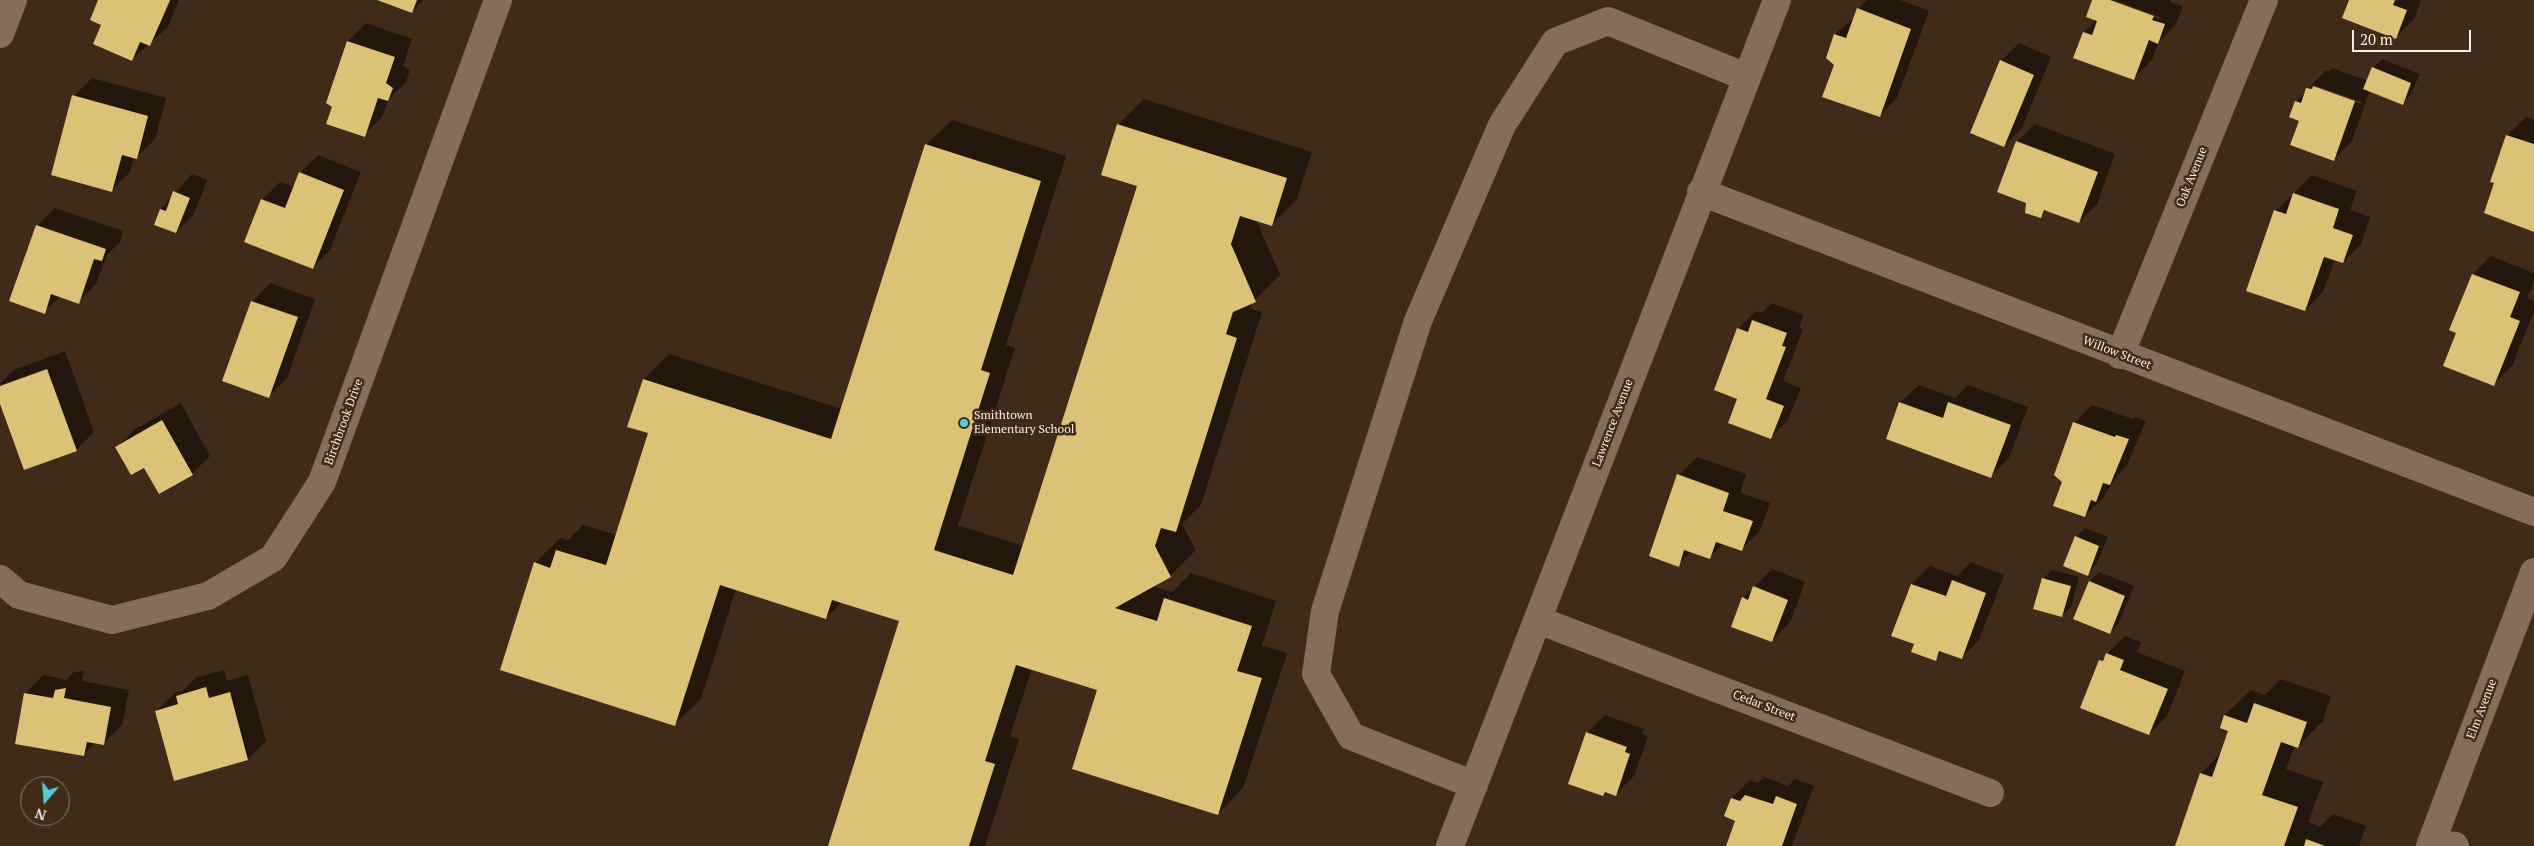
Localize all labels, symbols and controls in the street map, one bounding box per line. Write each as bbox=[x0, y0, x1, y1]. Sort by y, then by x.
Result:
scale bar bbox=[2354, 20, 2473, 52]
text: 20 m bbox=[2360, 29, 2393, 49]
street label: Oak Avenue bbox=[2173, 145, 2211, 209]
street label: Willow Street bbox=[2081, 333, 2153, 373]
street label: Birchbrook Drive bbox=[322, 377, 366, 467]
street label: Lawrence Avenue bbox=[1590, 377, 1636, 469]
place label: Smithtown Elementary School bbox=[974, 409, 1074, 437]
marker: Smithtown Elementary School bbox=[958, 417, 970, 429]
street label: Elm Avenue bbox=[2464, 677, 2500, 741]
street label: Cedar Street bbox=[1731, 687, 1797, 725]
north arrow bbox=[20, 776, 70, 826]
text: N bbox=[33, 804, 49, 825]

